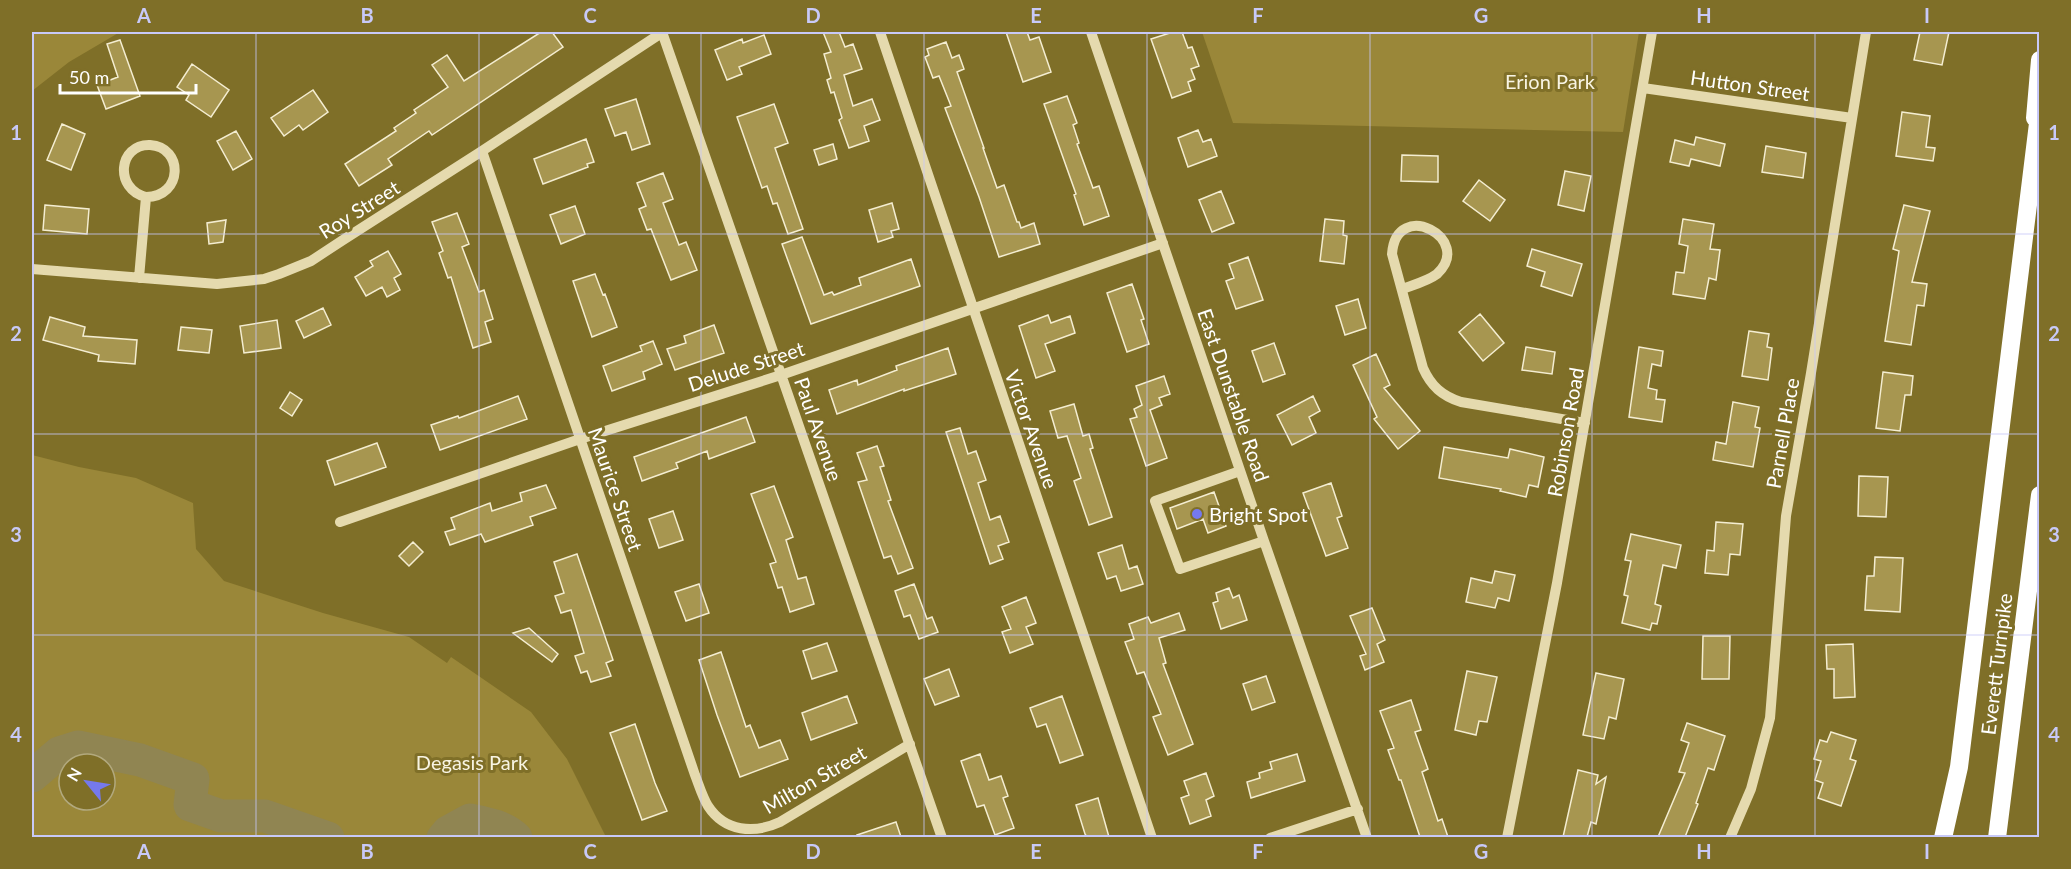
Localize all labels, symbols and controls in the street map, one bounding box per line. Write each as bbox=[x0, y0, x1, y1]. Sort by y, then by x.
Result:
text: A bbox=[136, 3, 151, 27]
text: B bbox=[360, 3, 374, 27]
text: C bbox=[583, 3, 597, 27]
text: D bbox=[805, 3, 821, 27]
text: E bbox=[1030, 3, 1042, 27]
text: F bbox=[1252, 3, 1264, 27]
text: G bbox=[1474, 3, 1488, 27]
text: H bbox=[1696, 3, 1712, 27]
text: I bbox=[1924, 3, 1930, 27]
scale bar bbox=[60, 57, 196, 95]
street label: Hutton Street bbox=[1689, 65, 1811, 105]
text: 50 m bbox=[69, 66, 109, 88]
park label: Erion Park bbox=[1505, 69, 1596, 93]
text: 1 bbox=[10, 120, 22, 144]
text: 1 bbox=[2048, 120, 2060, 144]
street label: Roy Street bbox=[314, 175, 404, 243]
street label: East Dunstable Road bbox=[1193, 305, 1275, 485]
text: 2 bbox=[10, 321, 22, 345]
text: 2 bbox=[2048, 321, 2060, 345]
street label: Delude Street bbox=[685, 336, 807, 396]
street label: Robinson Road bbox=[1542, 365, 1588, 499]
street label: Victor Avenue bbox=[1000, 367, 1064, 491]
street label: Paul Avenue bbox=[790, 374, 848, 484]
street label: Parnell Place bbox=[1760, 376, 1804, 490]
street label: Maurice Street bbox=[584, 424, 648, 554]
place label: Bright Spot bbox=[1209, 502, 1308, 526]
marker: Bright Spot bbox=[1190, 507, 1204, 521]
text: 3 bbox=[10, 522, 22, 546]
text: 3 bbox=[2048, 522, 2060, 546]
street label: Everett Turnpike bbox=[1975, 592, 2017, 736]
text: 4 bbox=[10, 722, 22, 746]
text: 4 bbox=[2048, 722, 2060, 746]
street label: Milton Street bbox=[758, 740, 870, 818]
park label: Degasis Park bbox=[416, 750, 529, 774]
north arrow bbox=[57, 752, 117, 812]
text: N bbox=[62, 764, 85, 784]
text: A bbox=[136, 839, 151, 863]
text: B bbox=[360, 839, 374, 863]
text: C bbox=[583, 839, 597, 863]
text: D bbox=[805, 839, 821, 863]
text: E bbox=[1030, 839, 1042, 863]
text: F bbox=[1252, 839, 1264, 863]
text: G bbox=[1474, 839, 1488, 863]
text: H bbox=[1696, 839, 1712, 863]
text: I bbox=[1924, 839, 1930, 863]

